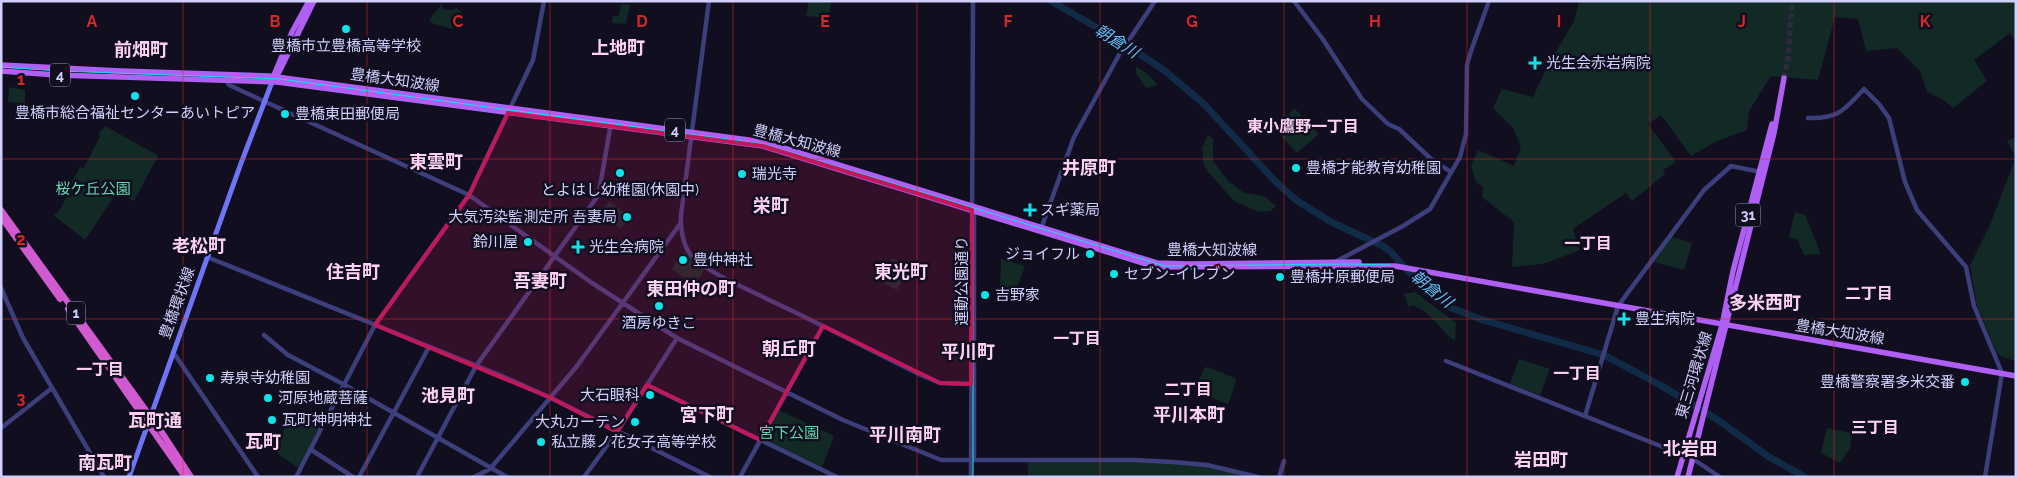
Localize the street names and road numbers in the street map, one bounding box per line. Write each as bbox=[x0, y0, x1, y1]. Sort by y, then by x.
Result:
road number: 4 bbox=[50, 64, 70, 86]
street label: 豊橋大知波線 bbox=[349, 65, 441, 95]
road number: 4 bbox=[665, 118, 685, 142]
street label: 豊橋大知波線 bbox=[751, 121, 843, 161]
road number: 31 bbox=[1736, 204, 1760, 226]
street label: 運動公園通り bbox=[953, 236, 971, 326]
street label: 豊橋大知波線 bbox=[1167, 241, 1257, 259]
street label: 豊橋環状線 bbox=[156, 265, 198, 341]
road number: 1 bbox=[67, 302, 85, 324]
street label: 豊橋大知波線 bbox=[1794, 316, 1886, 348]
street label: 東三河環状線 bbox=[1672, 329, 1716, 421]

